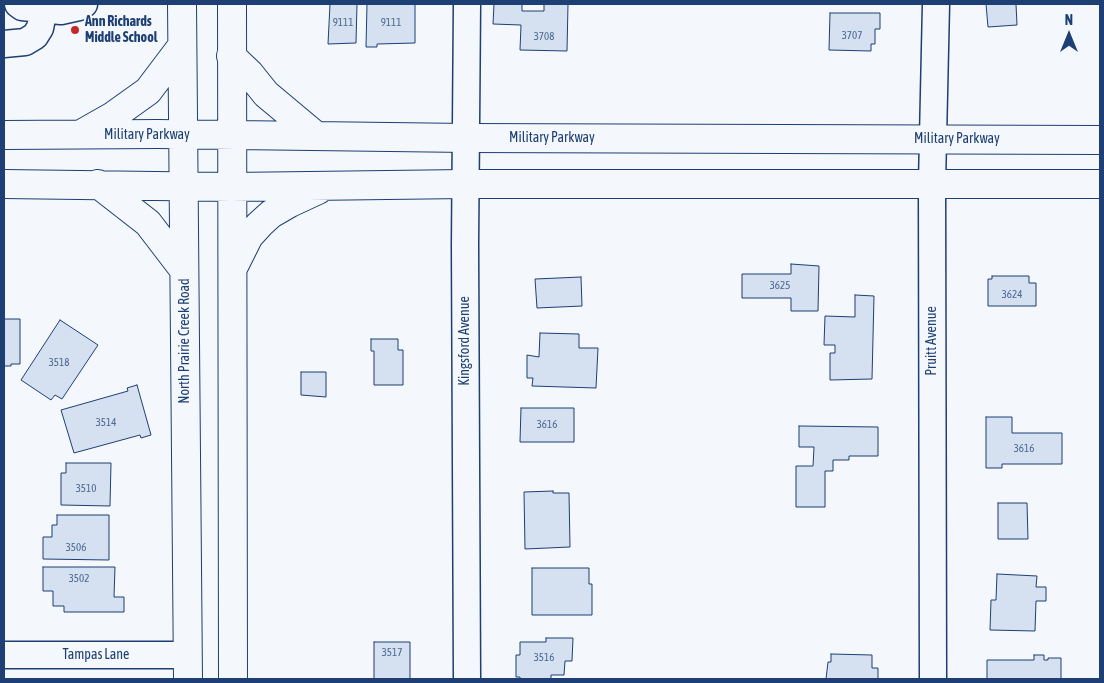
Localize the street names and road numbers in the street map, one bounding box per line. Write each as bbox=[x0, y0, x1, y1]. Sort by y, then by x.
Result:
street label: Military Parkway bbox=[104, 127, 190, 143]
street label: Military Parkway bbox=[509, 130, 595, 146]
street label: Military Parkway bbox=[914, 131, 1000, 147]
street label: North Prairie Creek Road bbox=[177, 278, 193, 404]
street label: Kingsford Avenue bbox=[457, 296, 473, 386]
street label: Pruitt Avenue bbox=[924, 306, 940, 376]
street label: Tampas Lane bbox=[63, 647, 129, 663]

